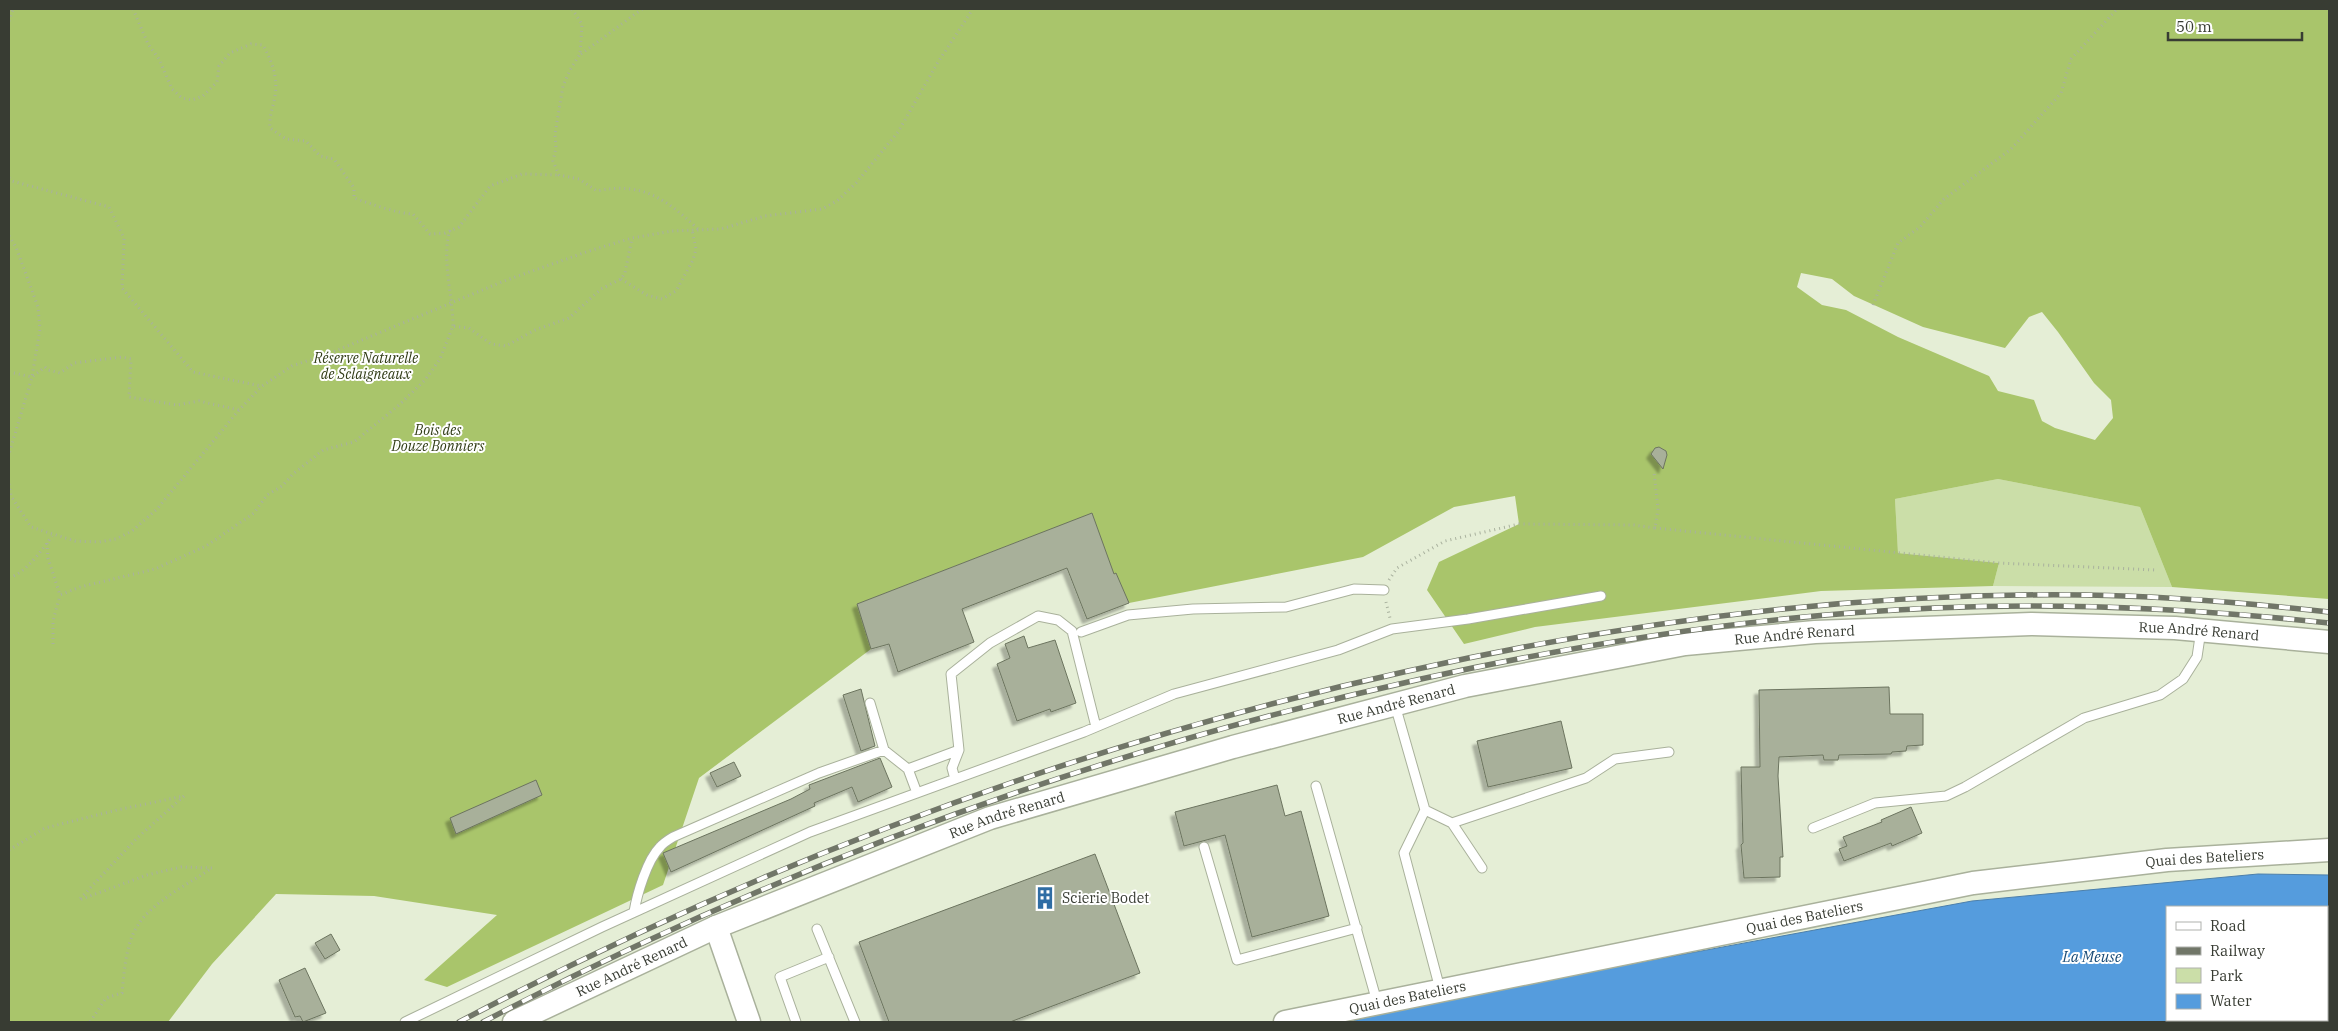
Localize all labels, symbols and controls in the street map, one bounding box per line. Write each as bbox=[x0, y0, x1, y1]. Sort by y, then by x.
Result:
scale bar bbox=[2168, 10, 2302, 42]
text: 50 m bbox=[2176, 17, 2212, 36]
park label: Réserve Naturelle de Sclaigneaux bbox=[313, 349, 419, 383]
park label: Bois des Douze Bonniers bbox=[391, 421, 485, 455]
street label: Rue André Renard bbox=[2138, 618, 2261, 645]
street label: Rue André Renard bbox=[1733, 622, 1856, 648]
street label: Rue André Renard bbox=[1335, 680, 1457, 728]
street label: Rue André Renard bbox=[946, 788, 1067, 842]
street label: Quai des Bateliers bbox=[2144, 845, 2265, 871]
building icon: Scierie Bodet bbox=[1032, 885, 1058, 911]
place label: Scierie Bodet bbox=[1062, 889, 1149, 907]
street label: Quai des Bateliers bbox=[1745, 896, 1865, 938]
legend bbox=[2166, 906, 2328, 1021]
text: Road bbox=[2210, 916, 2246, 935]
street label: Rue André Renard bbox=[573, 933, 691, 1001]
text: Railway bbox=[2210, 941, 2265, 960]
water label: La Meuse bbox=[2062, 947, 2122, 966]
text: Park bbox=[2210, 966, 2243, 985]
street label: Quai des Bateliers bbox=[1348, 977, 1468, 1018]
text: Water bbox=[2210, 991, 2252, 1010]

